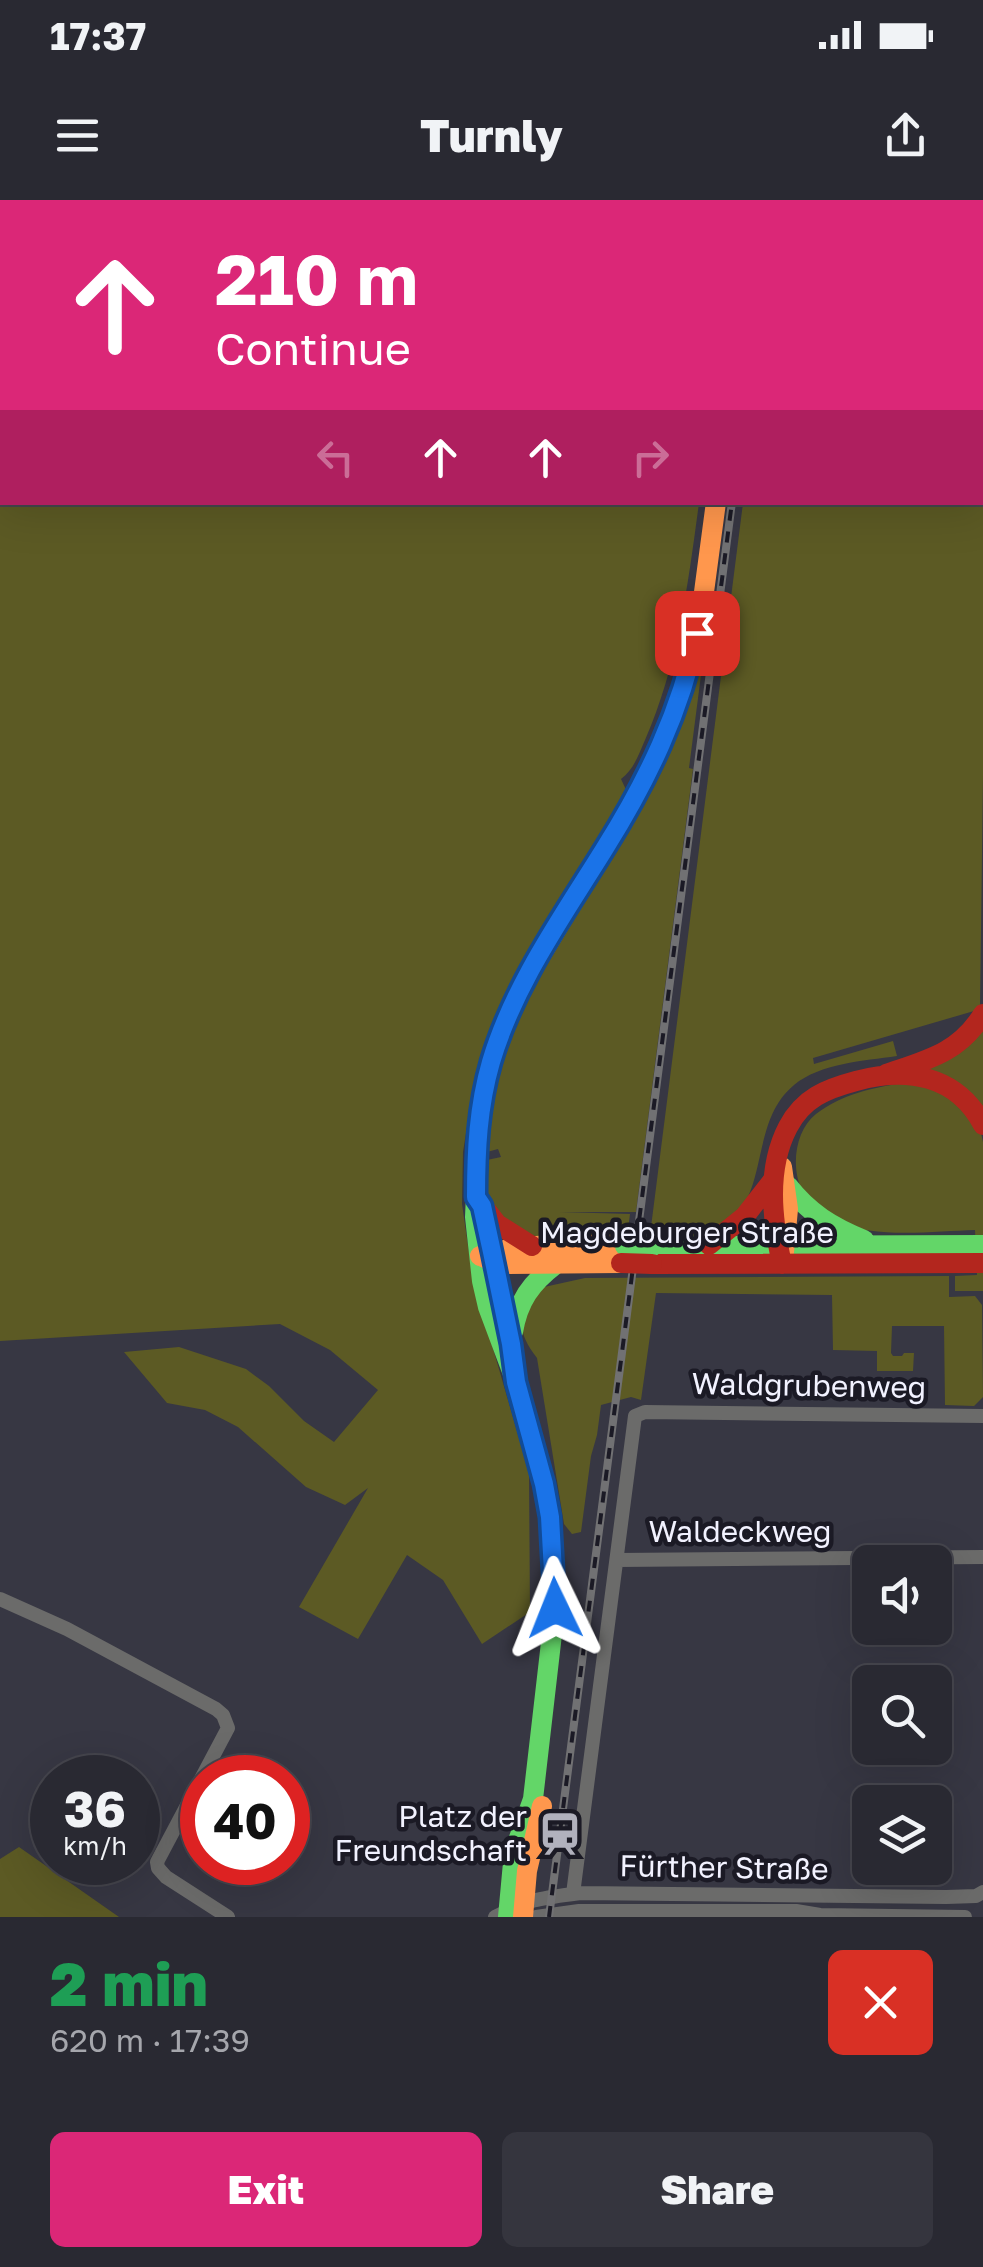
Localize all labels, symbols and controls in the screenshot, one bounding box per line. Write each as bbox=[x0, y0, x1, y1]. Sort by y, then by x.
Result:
text: 17:37 bbox=[50, 13, 146, 58]
icon: menu bbox=[50, 108, 105, 163]
text: Turnly bbox=[420, 108, 563, 162]
icon: share bbox=[878, 108, 933, 163]
text: 210 m bbox=[215, 236, 418, 320]
icon: ahead bbox=[50, 240, 180, 370]
text: Continue bbox=[215, 321, 411, 375]
icon: left bbox=[308, 430, 363, 485]
icon: ahead bbox=[413, 430, 468, 485]
icon: ahead bbox=[518, 430, 573, 485]
icon: right bbox=[623, 430, 678, 485]
pin bbox=[655, 591, 740, 676]
icon: arrive bbox=[670, 606, 725, 661]
street label: Magdeburger Straße bbox=[540, 1214, 834, 1250]
street label: Waldgrubenweg bbox=[691, 1365, 927, 1405]
street label: Waldeckweg bbox=[648, 1513, 832, 1549]
map controls bbox=[852, 1545, 952, 1885]
button: sound bbox=[852, 1545, 952, 1645]
position arrow bbox=[503, 1556, 607, 1660]
button: search bbox=[852, 1665, 952, 1765]
speed limit sign: 40 bbox=[180, 1755, 310, 1885]
text: 36 bbox=[64, 1778, 126, 1838]
button: layers bbox=[852, 1785, 952, 1885]
place label: Platz der Freundschaft bbox=[334, 1798, 527, 1868]
station icon: Platz der Freundschaft bbox=[536, 1810, 584, 1858]
text: km/h bbox=[63, 1830, 127, 1861]
street label: Fürther Straße bbox=[619, 1847, 829, 1887]
text: 2 min bbox=[50, 1947, 208, 2019]
button: close bbox=[828, 1950, 933, 2055]
text: 620 m · 17:39 bbox=[50, 2021, 250, 2059]
button: Exit bbox=[50, 2132, 482, 2247]
button: Share bbox=[502, 2132, 933, 2247]

